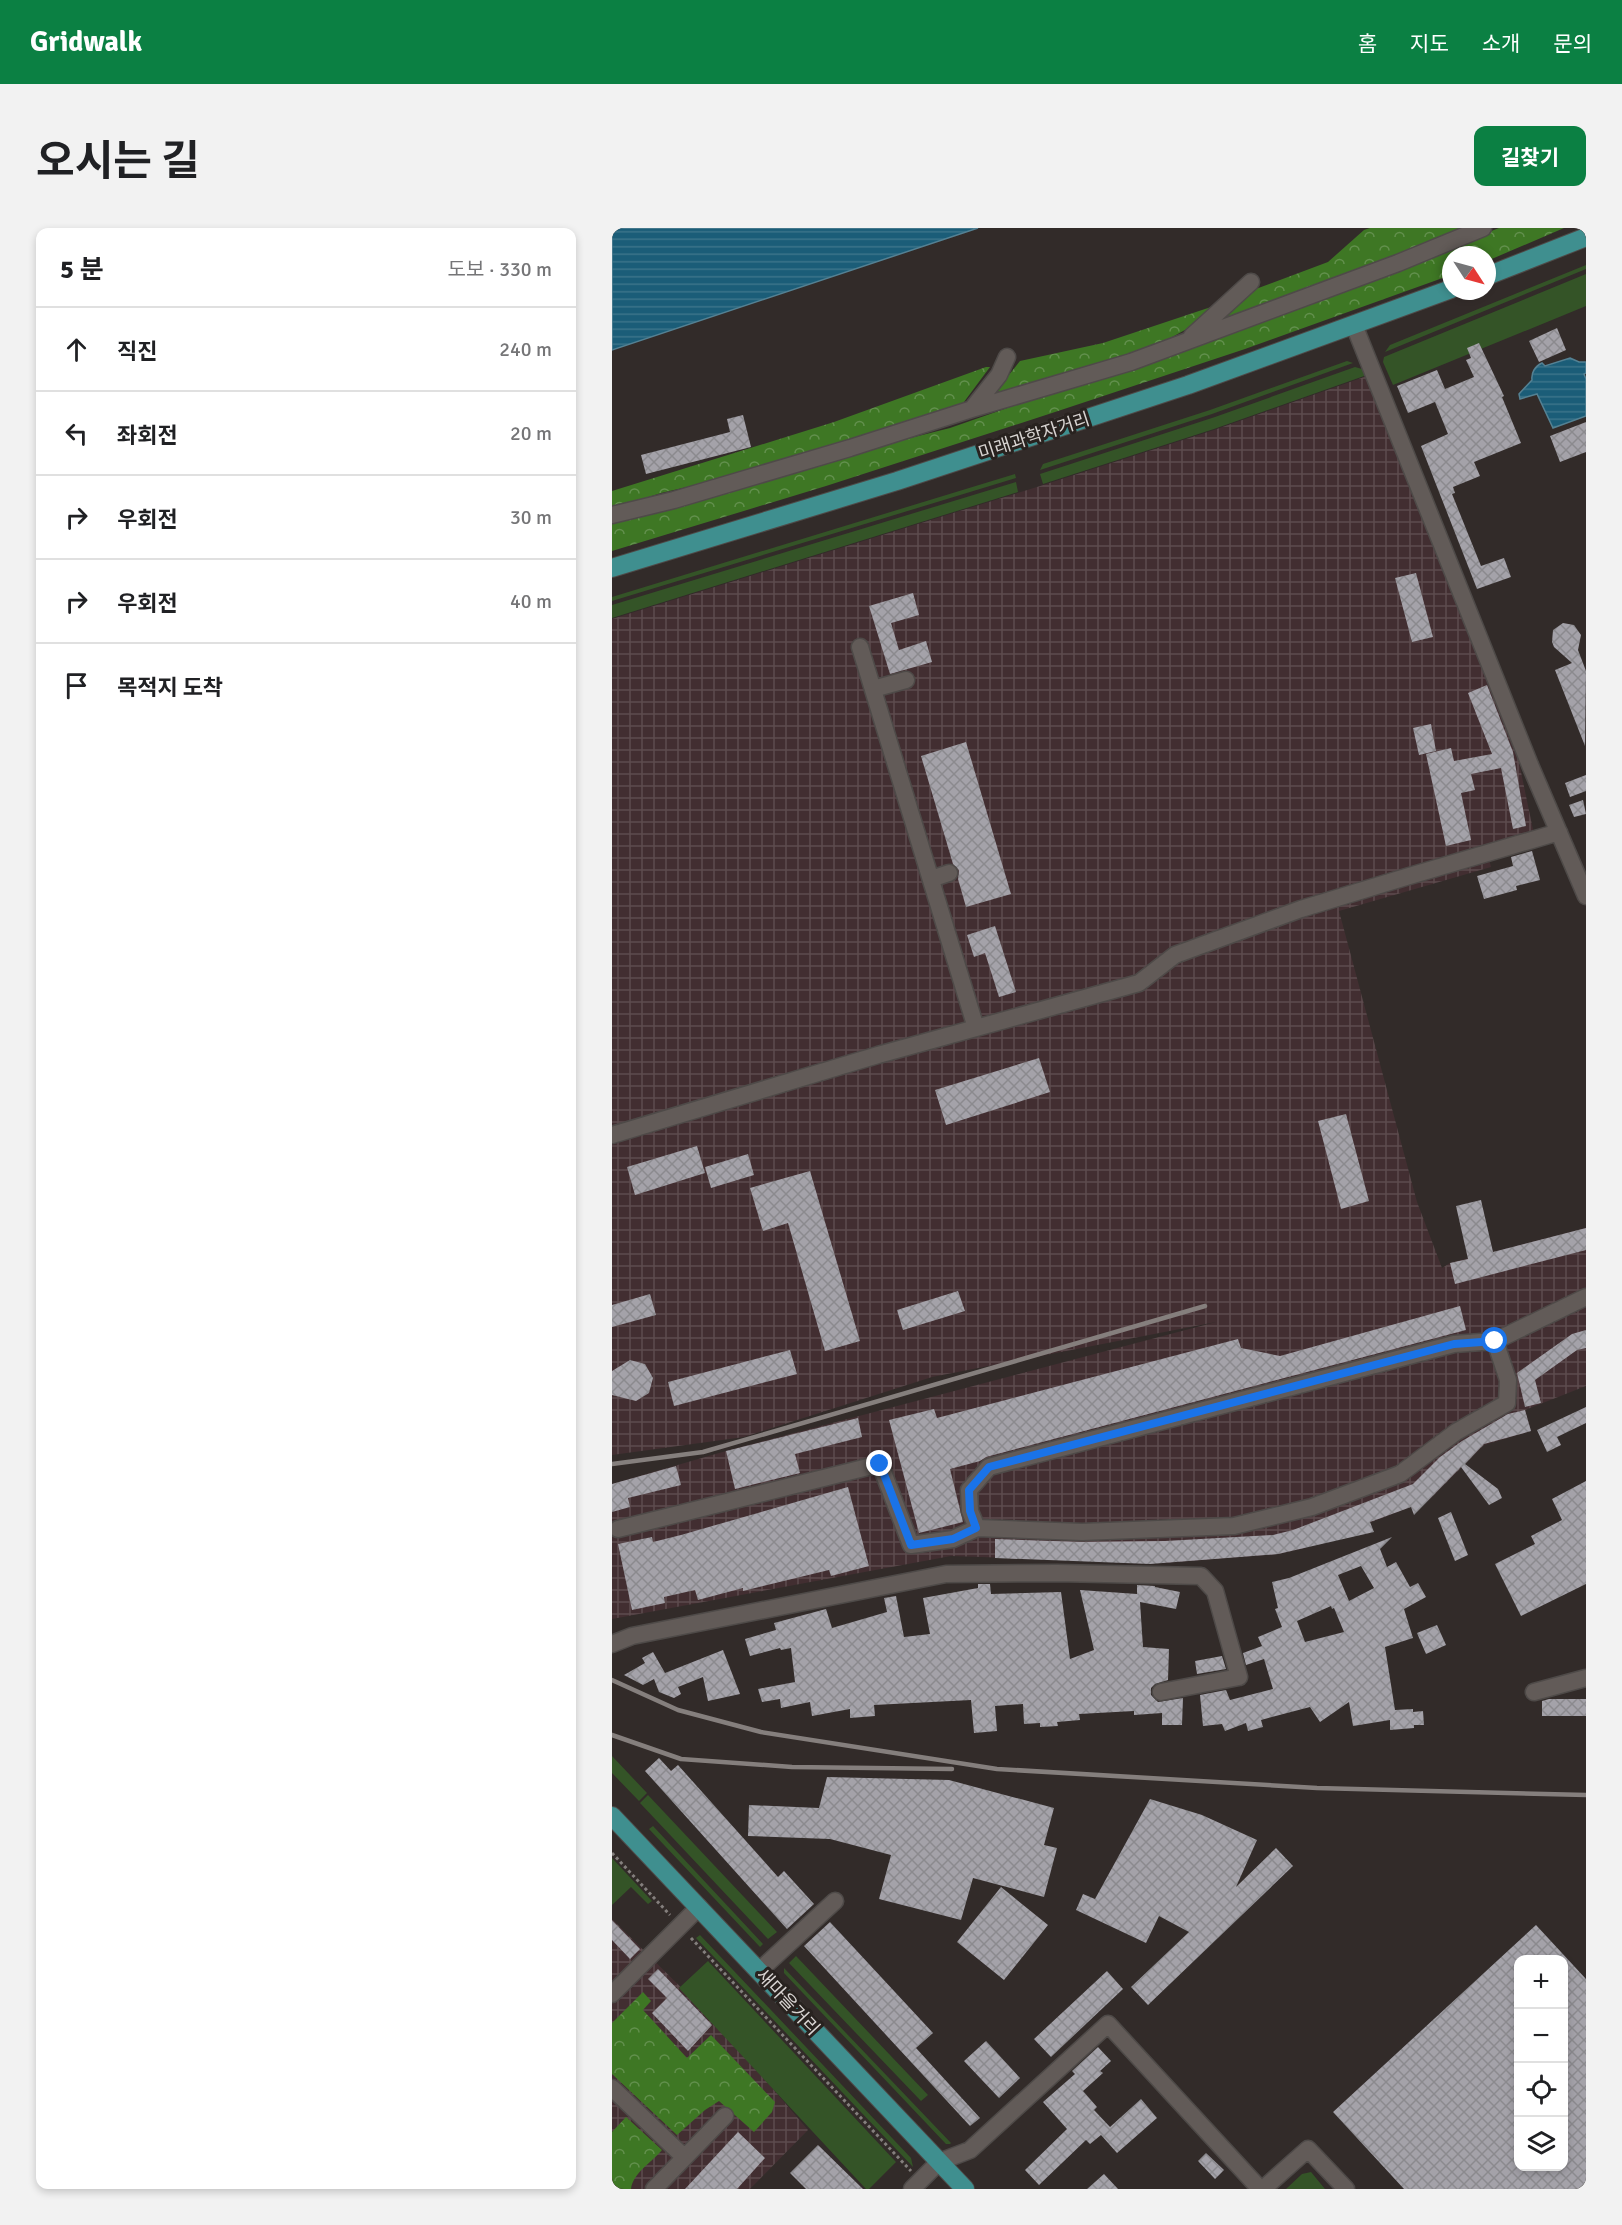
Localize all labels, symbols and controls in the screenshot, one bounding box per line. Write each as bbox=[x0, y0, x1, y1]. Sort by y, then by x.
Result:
text: Gridwalk bbox=[30, 25, 142, 59]
text: 홈 bbox=[1358, 31, 1377, 57]
text: 지도 bbox=[1410, 31, 1449, 57]
text: 소개 bbox=[1482, 31, 1520, 57]
text: 문의 bbox=[1553, 31, 1592, 57]
button: 길찾기 bbox=[1474, 126, 1586, 186]
text: 오시는 길 bbox=[36, 136, 200, 187]
north arrow bbox=[1442, 246, 1496, 300]
text: 5 분 bbox=[60, 254, 104, 286]
text: 도보 · 330 m bbox=[448, 257, 552, 282]
icon: ahead bbox=[60, 333, 93, 366]
text: 240 m bbox=[499, 337, 552, 362]
text: 직진 bbox=[117, 338, 157, 365]
street label: 미래과학자거리 bbox=[975, 408, 1093, 464]
icon: left bbox=[60, 417, 93, 450]
text: 20 m bbox=[510, 421, 552, 446]
text: 좌회전 bbox=[117, 422, 178, 449]
icon: right bbox=[60, 501, 93, 534]
text: 30 m bbox=[510, 505, 552, 530]
text: 우회전 bbox=[117, 506, 178, 533]
icon: right bbox=[60, 585, 93, 618]
text: 40 m bbox=[510, 589, 552, 614]
text: 우회전 bbox=[117, 590, 178, 617]
icon: arrive bbox=[60, 669, 93, 702]
text: 목적지 도착 bbox=[117, 674, 223, 701]
route start bbox=[1481, 1327, 1507, 1353]
route end bbox=[866, 1450, 892, 1476]
map controls bbox=[1514, 1955, 1568, 2171]
button: + bbox=[1514, 1955, 1568, 2009]
street label: 새마을거리 bbox=[752, 1964, 824, 2040]
button: − bbox=[1514, 2009, 1568, 2063]
button: locate bbox=[1514, 2063, 1568, 2117]
button: layers bbox=[1514, 2117, 1568, 2171]

